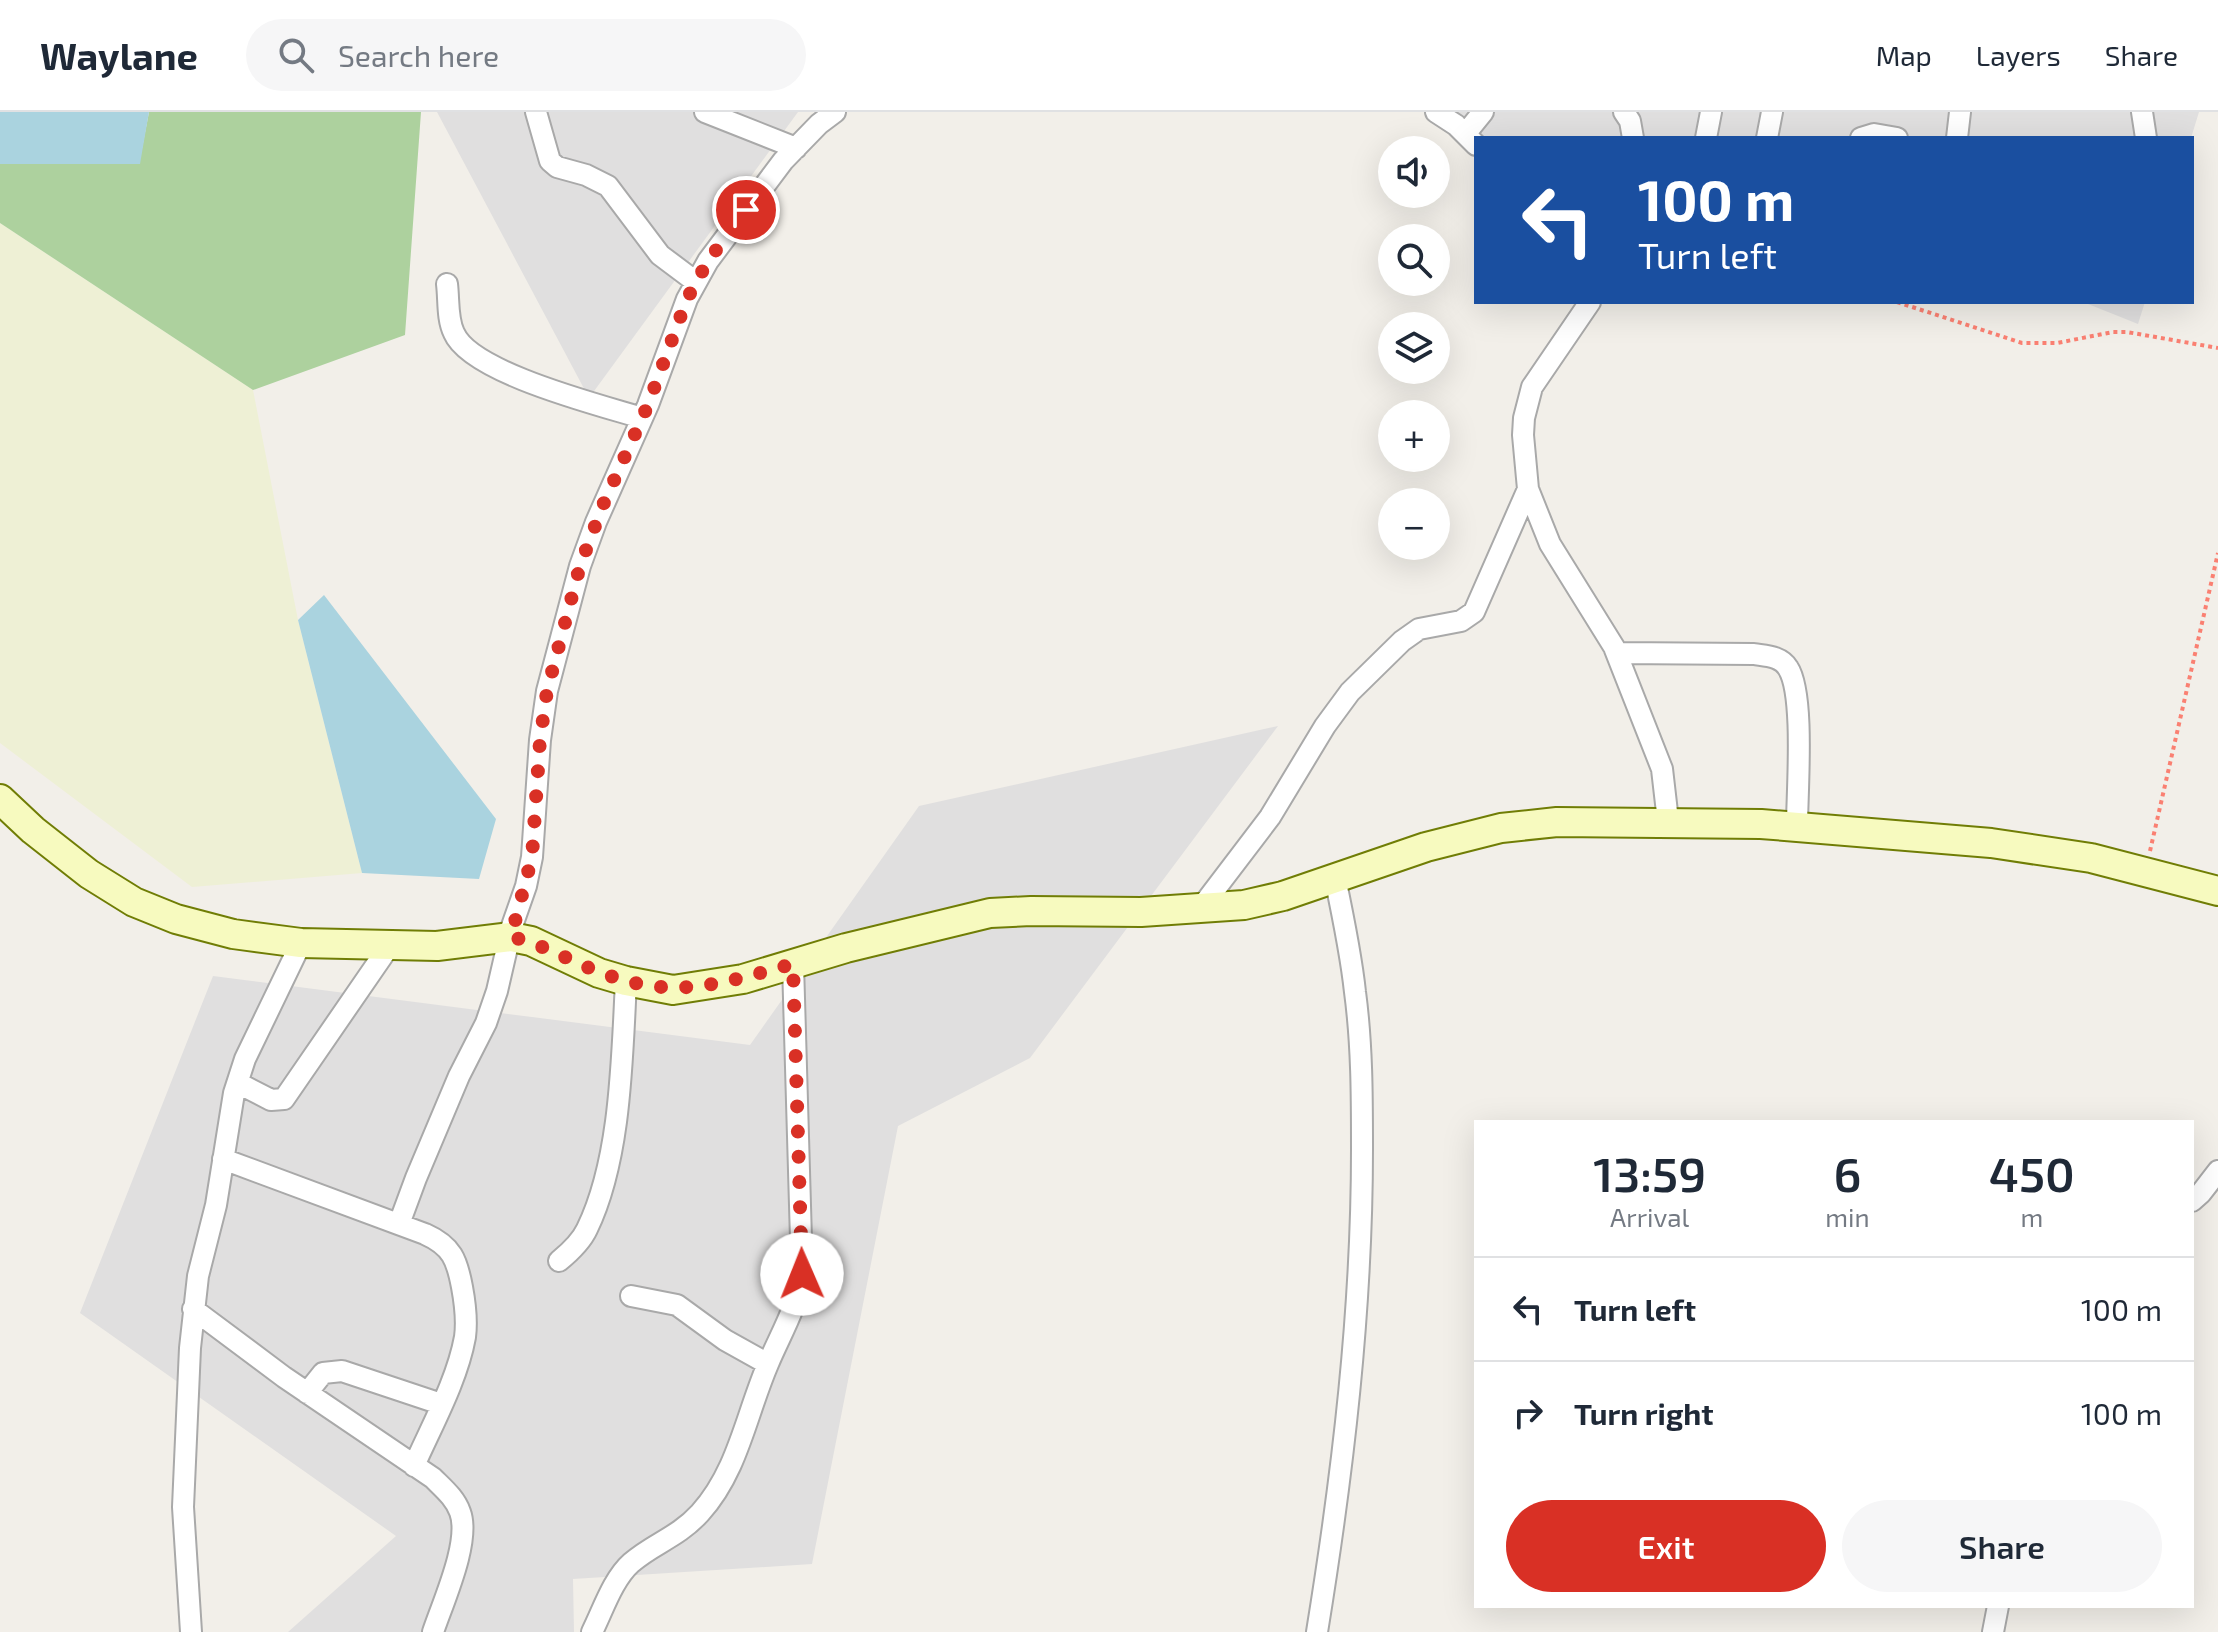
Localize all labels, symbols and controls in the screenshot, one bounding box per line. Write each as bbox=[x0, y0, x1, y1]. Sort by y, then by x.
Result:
search box bbox=[246, 19, 806, 91]
text: Waylane bbox=[40, 32, 198, 78]
icon: search bbox=[274, 33, 318, 77]
text: Search here bbox=[338, 37, 499, 73]
text: Map bbox=[1876, 38, 1932, 72]
text: Layers bbox=[1976, 38, 2061, 72]
text: Share bbox=[2105, 38, 2178, 72]
map controls bbox=[1378, 136, 1450, 560]
button: sound bbox=[1378, 136, 1450, 208]
text: 100 m bbox=[1638, 165, 1794, 232]
icon: left bbox=[1506, 168, 1610, 272]
pin bbox=[712, 176, 780, 244]
icon: arrive bbox=[724, 188, 768, 232]
button: search bbox=[1378, 224, 1450, 296]
text: Turn left bbox=[1638, 233, 1777, 276]
button: layers bbox=[1378, 312, 1450, 384]
button: + bbox=[1378, 400, 1450, 472]
button: − bbox=[1378, 488, 1450, 560]
text: 13:59 bbox=[1593, 1144, 1706, 1202]
text: 6 bbox=[1834, 1144, 1861, 1202]
text: 450 bbox=[1989, 1144, 2075, 1202]
text: Arrival bbox=[1610, 1201, 1689, 1232]
text: min bbox=[1825, 1201, 1870, 1232]
text: m bbox=[2020, 1201, 2043, 1232]
position arrow bbox=[760, 1232, 844, 1316]
icon: left bbox=[1506, 1287, 1550, 1331]
text: Turn left bbox=[1574, 1291, 1696, 1327]
text: 100 m bbox=[2081, 1291, 2162, 1327]
icon: right bbox=[1506, 1391, 1550, 1435]
text: Turn right bbox=[1574, 1395, 1714, 1431]
text: 100 m bbox=[2081, 1395, 2162, 1431]
button: Exit bbox=[1506, 1500, 1826, 1592]
button: Share bbox=[1842, 1500, 2162, 1592]

